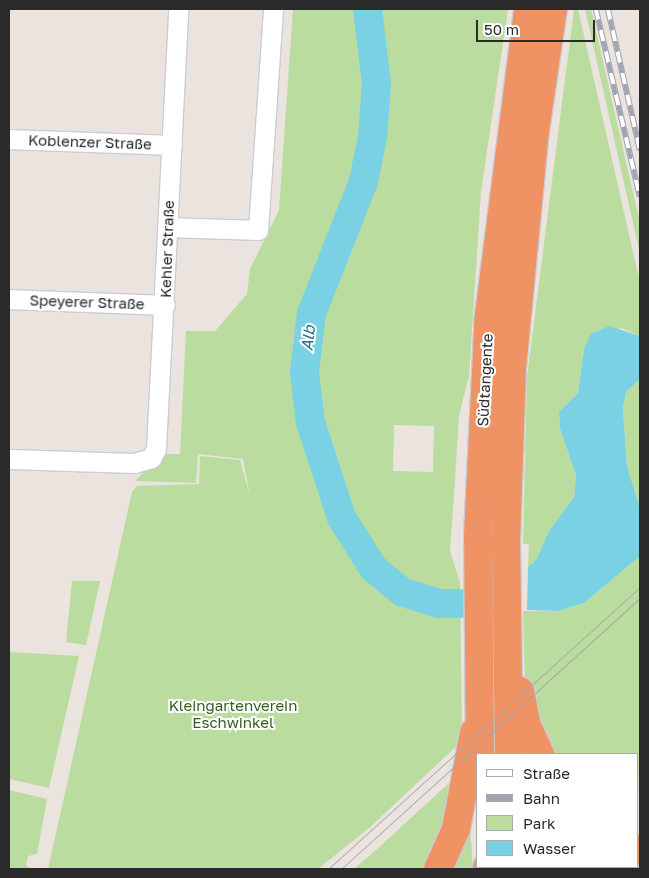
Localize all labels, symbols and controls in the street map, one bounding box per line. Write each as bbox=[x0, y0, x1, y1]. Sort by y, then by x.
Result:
scale bar bbox=[479, 10, 598, 42]
text: 50 m bbox=[484, 20, 519, 38]
street label: Koblenzer Straße bbox=[28, 131, 152, 153]
street label: Kehler Straße bbox=[156, 200, 178, 298]
street label: Speyerer Straße bbox=[29, 291, 145, 313]
water label: Alb bbox=[297, 324, 319, 352]
street label: Südtangente bbox=[474, 333, 496, 427]
park label: Kleingartenverein Eschwinkel bbox=[169, 696, 297, 731]
legend bbox=[477, 753, 639, 868]
text: Straße bbox=[523, 764, 570, 782]
text: Bahn bbox=[523, 789, 560, 807]
text: Park bbox=[523, 814, 555, 832]
text: Wasser bbox=[523, 839, 576, 857]

